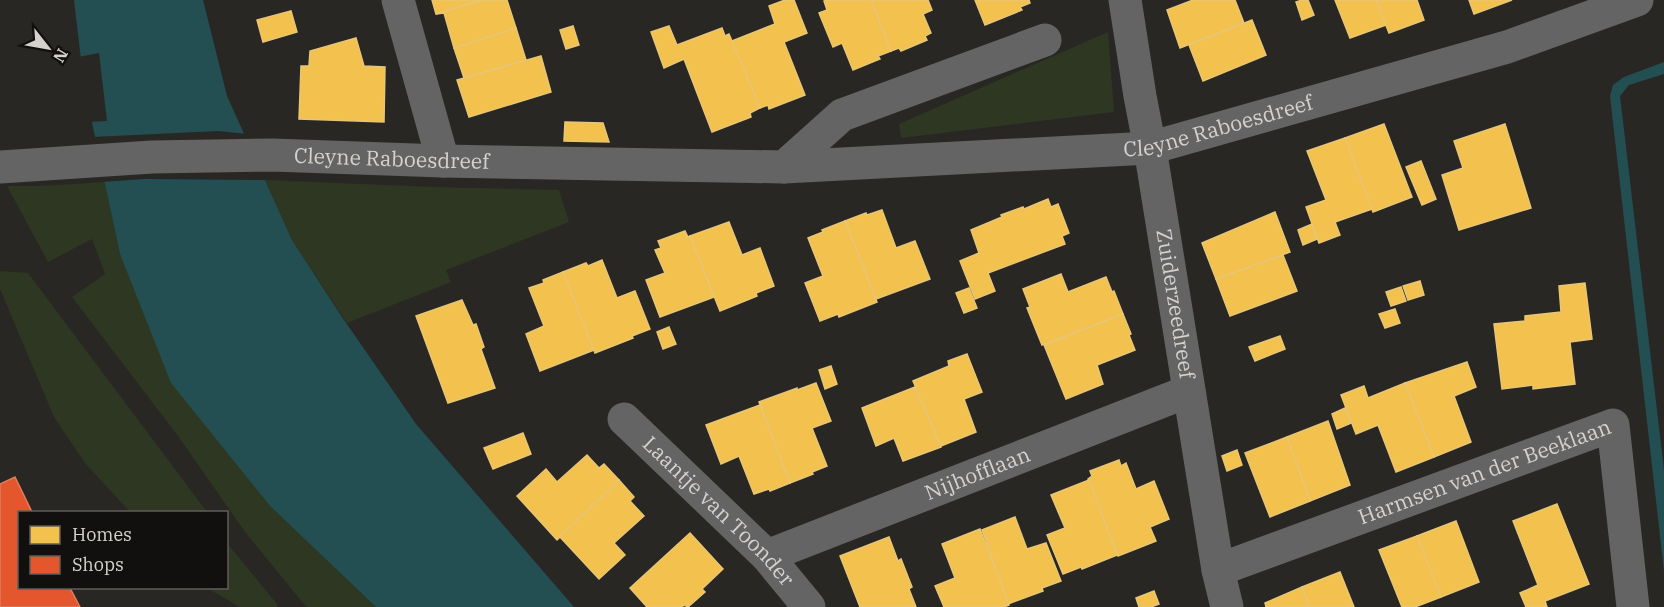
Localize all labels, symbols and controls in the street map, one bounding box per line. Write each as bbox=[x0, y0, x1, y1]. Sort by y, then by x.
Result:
north arrow bbox=[18, 18, 78, 78]
text: N bbox=[49, 45, 73, 66]
street label: Cleyne Raboesdreef bbox=[1123, 87, 1318, 162]
street label: Cleyne Raboesdreef bbox=[293, 141, 491, 175]
street label: Zuiderzeedreef bbox=[1150, 227, 1202, 382]
street label: Harmsen van der Beeklaan bbox=[1354, 412, 1615, 530]
street label: Laantje van Toonder bbox=[637, 429, 802, 592]
street label: Nijhofflaan bbox=[920, 440, 1034, 506]
legend bbox=[18, 511, 228, 589]
text: Homes bbox=[72, 523, 132, 546]
text: Shops bbox=[72, 553, 124, 576]

